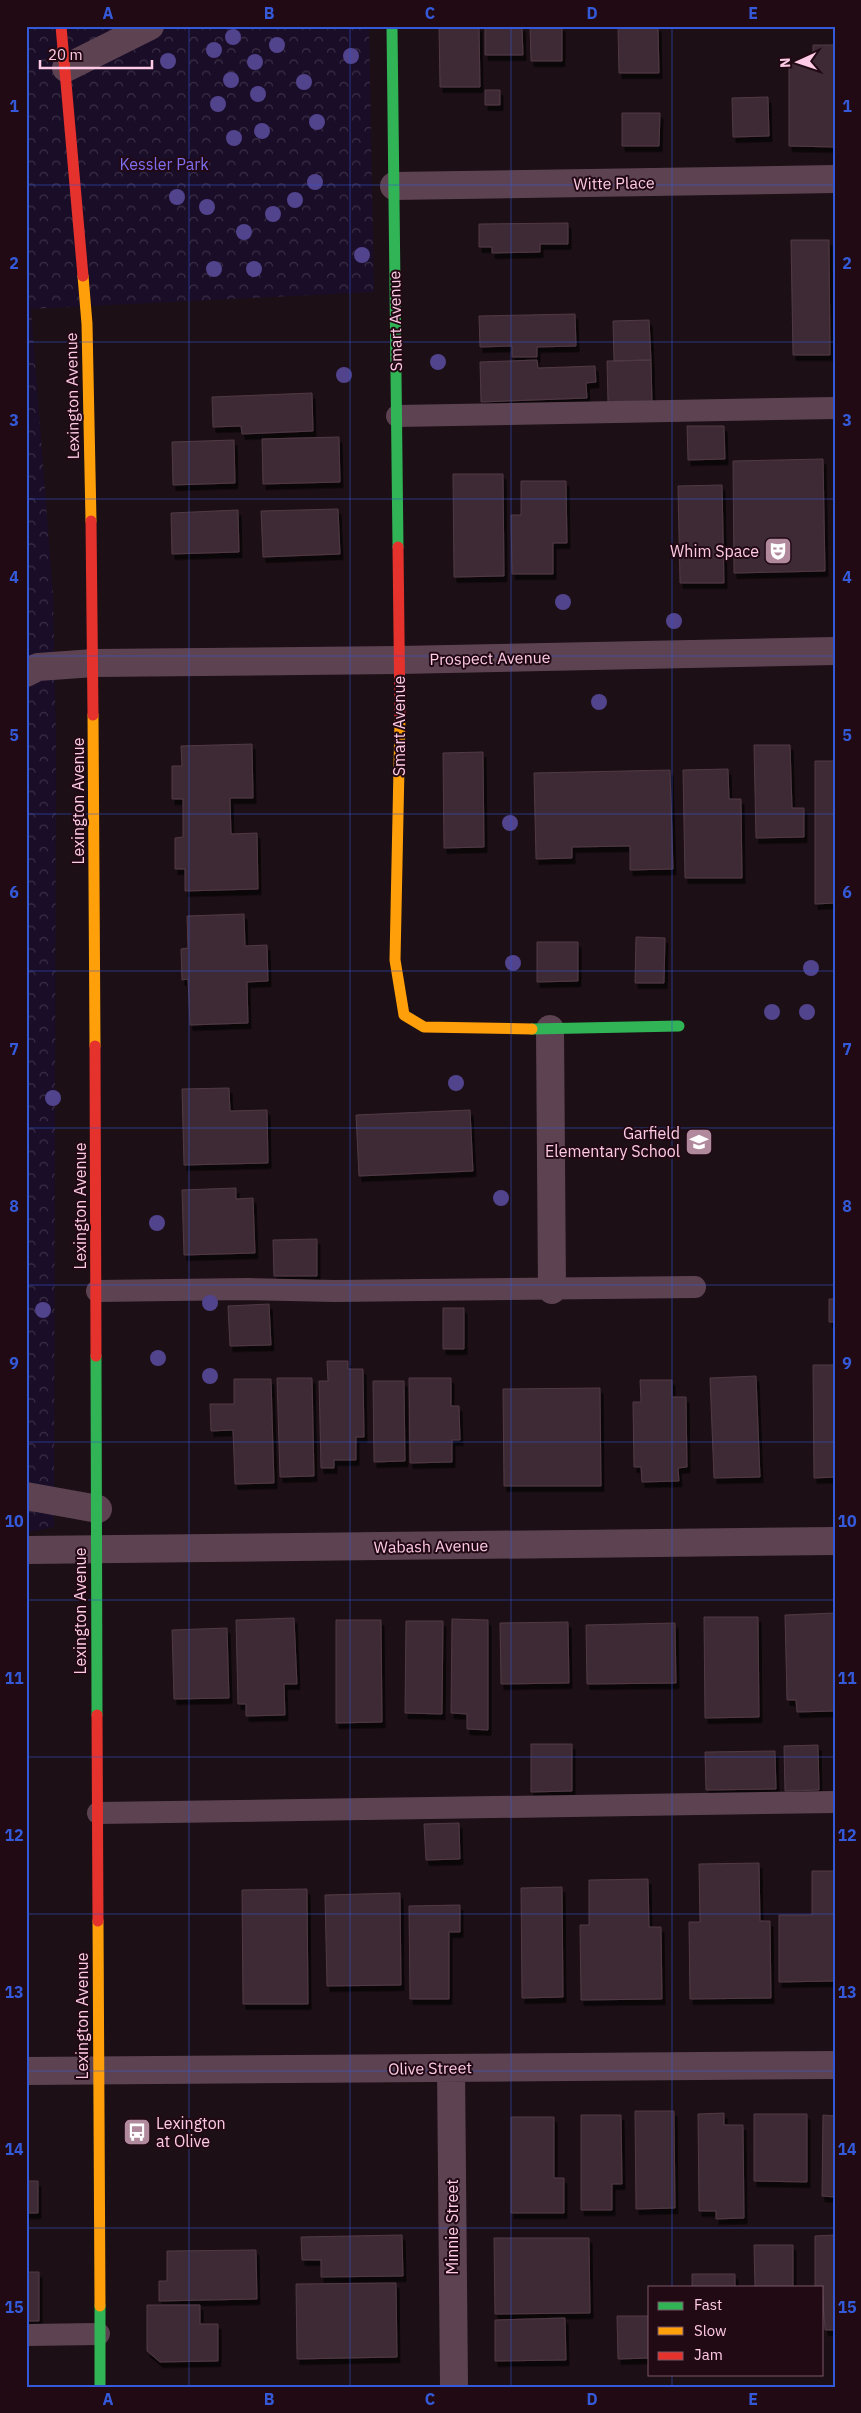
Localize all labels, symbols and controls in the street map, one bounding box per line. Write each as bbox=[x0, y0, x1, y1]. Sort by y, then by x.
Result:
text: A bbox=[103, 3, 114, 23]
text: B bbox=[264, 3, 275, 23]
text: C bbox=[425, 3, 435, 23]
text: D bbox=[586, 3, 598, 23]
text: E bbox=[748, 3, 758, 23]
scale bar bbox=[40, 38, 152, 70]
north arrow bbox=[774, 38, 824, 88]
text: 20 m bbox=[48, 45, 83, 64]
text: N bbox=[776, 57, 794, 68]
text: 1 bbox=[9, 96, 19, 116]
text: 1 bbox=[842, 96, 852, 116]
park label: Kessler Park bbox=[119, 154, 209, 174]
street label: Witte Place bbox=[573, 172, 655, 194]
text: 2 bbox=[9, 253, 19, 273]
text: 2 bbox=[842, 253, 852, 273]
street label: Smart Avenue bbox=[384, 270, 406, 371]
street label: Lexington Avenue bbox=[61, 332, 83, 460]
text: 3 bbox=[9, 410, 19, 430]
text: 3 bbox=[842, 410, 852, 430]
theatre icon: Whim Space bbox=[763, 536, 793, 566]
place label: Whim Space bbox=[670, 541, 759, 561]
text: 4 bbox=[9, 567, 19, 587]
text: 4 bbox=[842, 567, 852, 587]
street label: Prospect Avenue bbox=[429, 647, 551, 669]
street label: Smart Avenue bbox=[389, 676, 409, 776]
text: 5 bbox=[9, 725, 19, 745]
text: 5 bbox=[842, 725, 852, 745]
street label: Lexington Avenue bbox=[68, 737, 88, 864]
text: 6 bbox=[9, 882, 19, 902]
text: 6 bbox=[842, 882, 852, 902]
text: 7 bbox=[9, 1039, 19, 1059]
text: 7 bbox=[842, 1039, 852, 1059]
place label: Garfield Elementary School bbox=[545, 1123, 680, 1161]
school or university icon: Garfield Elementary School bbox=[684, 1127, 714, 1157]
street label: Lexington Avenue bbox=[70, 1142, 90, 1269]
text: 8 bbox=[9, 1196, 19, 1216]
text: 8 bbox=[842, 1196, 852, 1216]
text: 9 bbox=[9, 1353, 19, 1373]
text: 9 bbox=[842, 1353, 852, 1373]
text: 10 bbox=[4, 1511, 24, 1531]
text: 10 bbox=[837, 1511, 857, 1531]
street label: Wabash Avenue bbox=[374, 1535, 489, 1557]
street label: Lexington Avenue bbox=[70, 1547, 90, 1674]
text: 11 bbox=[4, 1668, 24, 1688]
text: 11 bbox=[837, 1668, 857, 1688]
text: 12 bbox=[4, 1825, 24, 1845]
text: 12 bbox=[837, 1825, 857, 1845]
street label: Lexington Avenue bbox=[72, 1952, 92, 2079]
text: 13 bbox=[4, 1982, 24, 2002]
text: 13 bbox=[837, 1982, 857, 2002]
street label: Olive Street bbox=[388, 2057, 472, 2079]
place label: Lexington at Olive bbox=[156, 2113, 226, 2151]
bus stop icon: Lexington at Olive bbox=[122, 2117, 152, 2147]
text: 14 bbox=[4, 2139, 24, 2159]
text: 14 bbox=[837, 2139, 857, 2159]
street label: Minnie Street bbox=[442, 2179, 462, 2275]
legend bbox=[648, 2286, 824, 2376]
text: Fast bbox=[694, 2295, 722, 2314]
text: 15 bbox=[4, 2297, 24, 2317]
text: 15 bbox=[837, 2297, 857, 2317]
text: Slow bbox=[694, 2321, 727, 2340]
text: Jam bbox=[694, 2345, 723, 2364]
text: A bbox=[103, 2389, 114, 2409]
text: B bbox=[264, 2389, 275, 2409]
text: C bbox=[425, 2389, 435, 2409]
text: D bbox=[586, 2389, 598, 2409]
text: E bbox=[748, 2389, 758, 2409]

